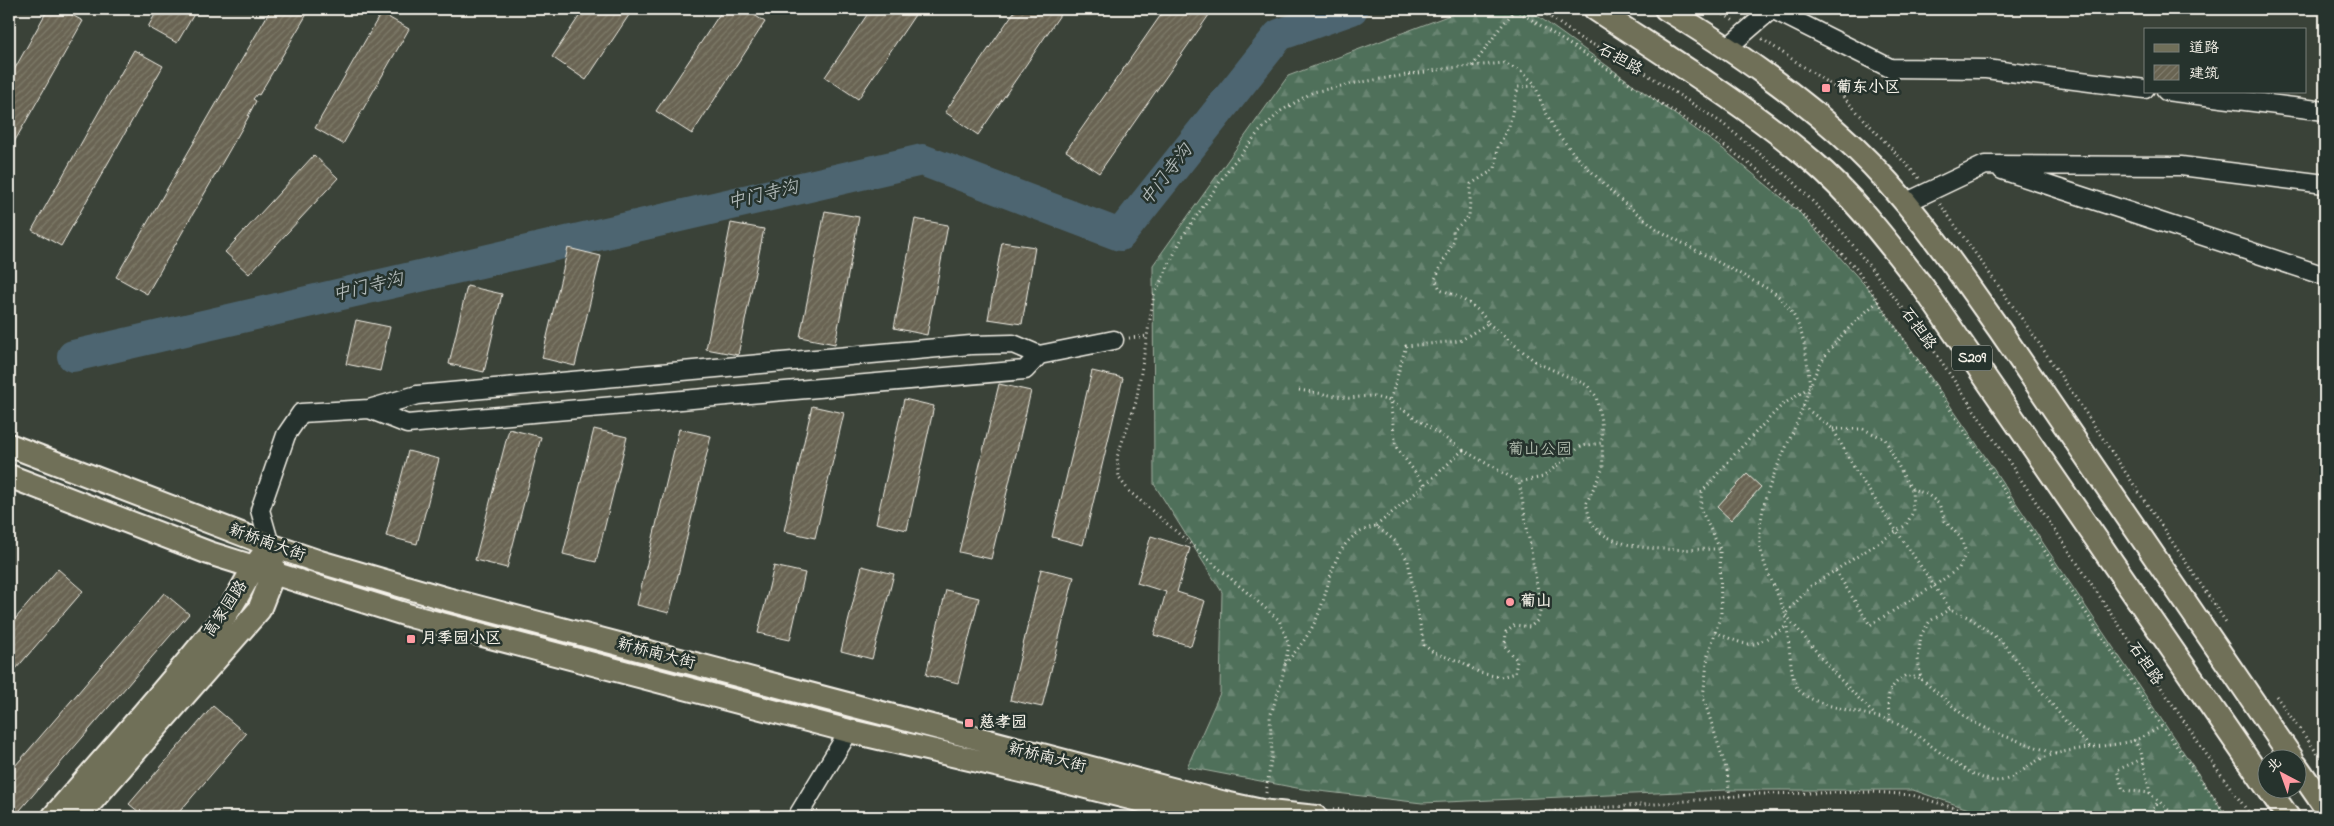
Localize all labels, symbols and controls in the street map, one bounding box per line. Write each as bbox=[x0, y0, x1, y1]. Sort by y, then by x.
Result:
legend bbox=[2144, 28, 2306, 92]
text: 道路 bbox=[2189, 37, 2219, 59]
street label: 石担路 bbox=[1593, 38, 1647, 82]
text: 建筑 bbox=[2189, 63, 2219, 85]
place label: 葡东小区 bbox=[1836, 76, 1900, 100]
marker: 葡东小区 bbox=[1820, 82, 1832, 94]
water label: 中门寺沟 bbox=[1135, 138, 1201, 212]
water label: 中门寺沟 bbox=[725, 175, 803, 217]
water label: 中门寺沟 bbox=[330, 267, 408, 309]
street label: 石担路 bbox=[1894, 303, 1942, 355]
road number: S209 bbox=[1952, 346, 1992, 370]
park label: 葡山公园 bbox=[1508, 438, 1572, 462]
street label: 新桥南大街 bbox=[225, 518, 309, 568]
street label: 高家园路 bbox=[198, 576, 254, 642]
place label: 葡山 bbox=[1520, 590, 1552, 614]
marker: 葡山 bbox=[1504, 596, 1516, 608]
place label: 月季园小区 bbox=[421, 627, 501, 651]
street label: 新桥南大街 bbox=[614, 632, 698, 676]
marker: 月季园小区 bbox=[405, 633, 417, 645]
street label: 石担路 bbox=[2122, 637, 2168, 691]
place label: 慈孝园 bbox=[979, 711, 1027, 735]
marker: 慈孝园 bbox=[963, 717, 975, 729]
street label: 新桥南大街 bbox=[1005, 737, 1089, 779]
north arrow bbox=[2256, 748, 2306, 798]
text: 北 bbox=[2262, 753, 2287, 778]

